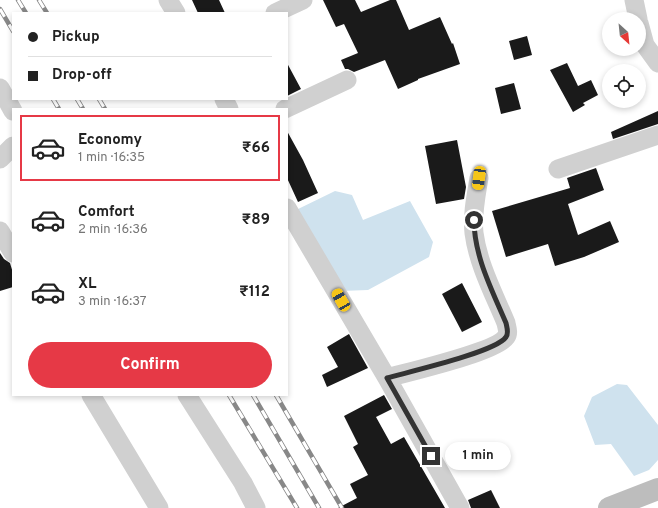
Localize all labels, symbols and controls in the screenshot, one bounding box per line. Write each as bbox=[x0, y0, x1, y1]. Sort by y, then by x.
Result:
north arrow bbox=[602, 12, 646, 56]
map controls bbox=[602, 12, 646, 108]
text: Pickup bbox=[52, 28, 100, 47]
button: locate bbox=[602, 64, 646, 108]
text: Drop-off bbox=[52, 66, 112, 85]
icon: car bbox=[30, 130, 66, 166]
text: Economy bbox=[78, 131, 142, 150]
text: ₹66 bbox=[242, 139, 270, 158]
text: 1 min · 16:35 bbox=[78, 150, 145, 166]
car bbox=[471, 165, 487, 191]
icon: car bbox=[30, 202, 66, 238]
text: Comfort bbox=[78, 203, 135, 222]
text: ₹89 bbox=[242, 211, 270, 230]
route start bbox=[465, 211, 483, 229]
text: 2 min · 16:36 bbox=[78, 222, 148, 238]
icon: car bbox=[30, 274, 66, 310]
text: XL bbox=[78, 275, 96, 294]
text: ₹112 bbox=[239, 283, 270, 302]
car bbox=[330, 287, 352, 313]
text: 3 min · 16:37 bbox=[78, 294, 147, 310]
button: Confirm bbox=[28, 342, 272, 388]
callout: 1 min bbox=[445, 442, 511, 470]
route end bbox=[422, 447, 440, 465]
text: 1 min bbox=[462, 448, 494, 464]

